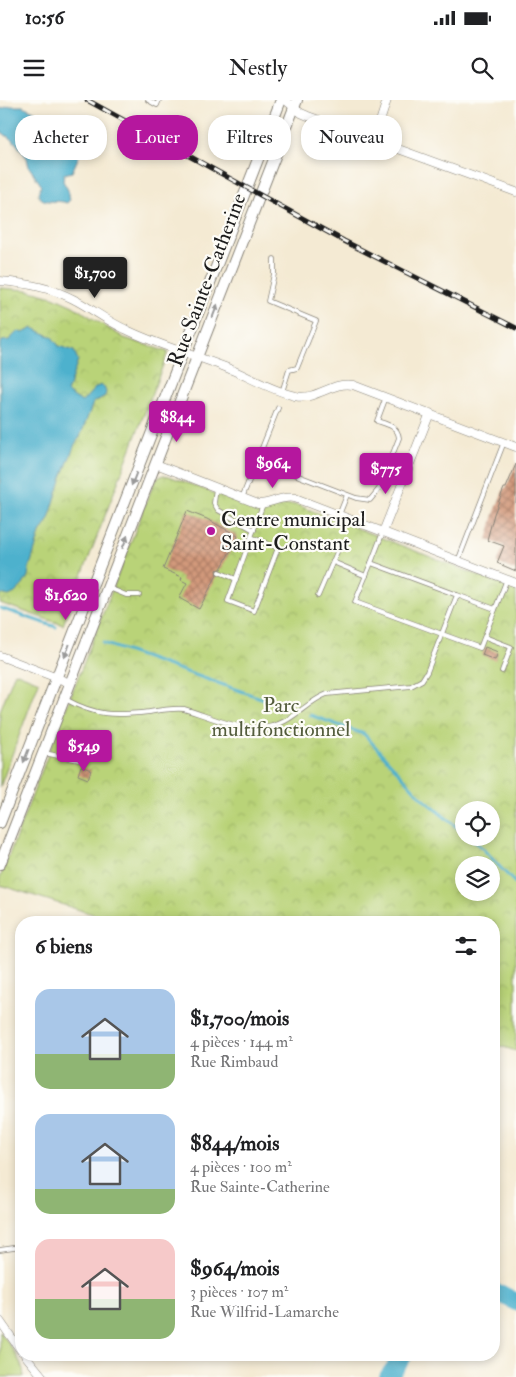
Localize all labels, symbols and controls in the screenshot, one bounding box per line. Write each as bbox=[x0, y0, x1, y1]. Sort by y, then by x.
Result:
text: 10:56 bbox=[25, 6, 64, 30]
icon: menu bbox=[20, 54, 48, 82]
text: Nestly bbox=[229, 54, 287, 82]
icon: search bbox=[468, 54, 496, 82]
chip: Acheter bbox=[15, 115, 107, 160]
chip: Louer bbox=[117, 115, 198, 160]
chip: Filtres bbox=[208, 115, 291, 160]
chip: Nouveau bbox=[301, 115, 402, 160]
street label: Rue Sainte-Catherine bbox=[162, 189, 253, 370]
pin: $1,700 bbox=[54, 256, 136, 299]
text: $1,700 bbox=[74, 263, 116, 283]
one-way arrow bbox=[212, 304, 219, 319]
pin: $844 bbox=[147, 400, 207, 443]
text: $844 bbox=[160, 407, 194, 427]
pin: $964 bbox=[243, 446, 303, 489]
pin: $775 bbox=[356, 452, 416, 495]
text: $964 bbox=[256, 453, 290, 473]
text: $775 bbox=[371, 459, 401, 479]
one-way arrow bbox=[130, 471, 137, 486]
place label: Centre municipal Saint-Constant bbox=[221, 506, 366, 557]
marker: Centre municipal Saint-Constant bbox=[205, 525, 217, 537]
one-way arrow bbox=[121, 535, 129, 550]
pin: $1,620 bbox=[25, 578, 107, 621]
text: $1,620 bbox=[45, 585, 87, 605]
one-way arrow bbox=[63, 644, 71, 659]
park label: Parc multifonctionnel bbox=[212, 692, 351, 743]
pin: $549 bbox=[54, 730, 114, 772]
text: $549 bbox=[68, 736, 100, 756]
one-way arrow bbox=[22, 749, 30, 764]
map controls bbox=[455, 801, 500, 901]
button: locate bbox=[455, 801, 500, 846]
button: layers bbox=[455, 856, 500, 901]
icon: filters bbox=[452, 932, 480, 960]
text: 6 biens bbox=[35, 933, 93, 960]
text: $1,700/mois bbox=[190, 1005, 289, 1032]
icon: home bbox=[75, 1009, 135, 1069]
text: 4 pièces · 144 m² bbox=[190, 1032, 293, 1052]
text: Rue Rimbaud bbox=[190, 1052, 278, 1072]
text: $844/mois bbox=[190, 1130, 279, 1157]
icon: home bbox=[75, 1134, 135, 1194]
text: 4 pièces · 100 m² bbox=[190, 1157, 292, 1177]
text: Rue Sainte-Catherine bbox=[190, 1177, 330, 1197]
text: $964/mois bbox=[190, 1255, 280, 1282]
icon: home bbox=[75, 1259, 135, 1319]
text: 3 pièces · 107 m² bbox=[190, 1282, 288, 1302]
text: Rue Wilfrid-Lamarche bbox=[190, 1302, 339, 1322]

